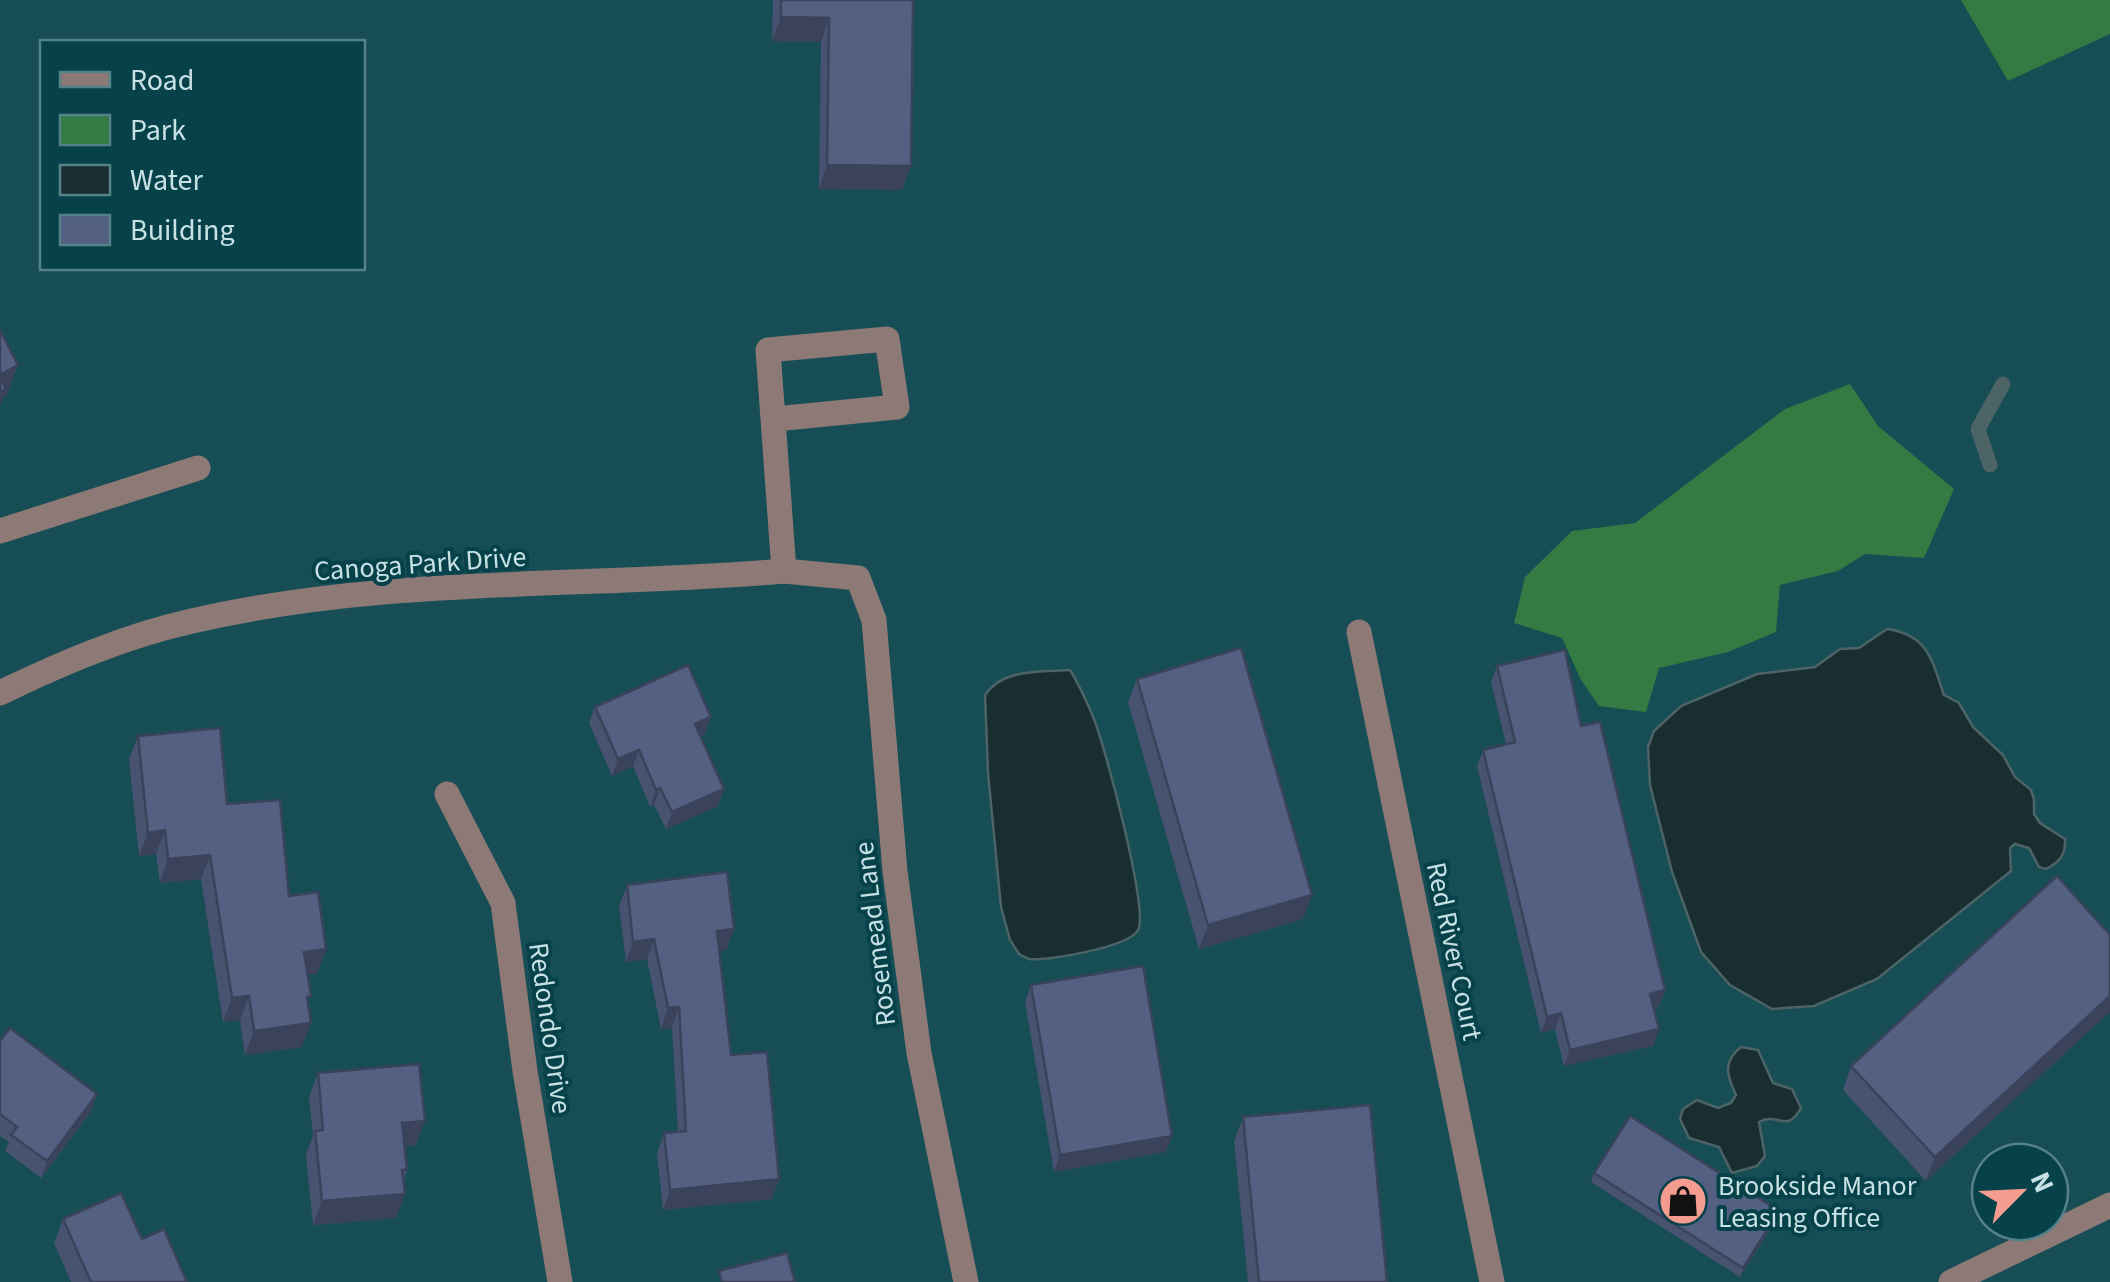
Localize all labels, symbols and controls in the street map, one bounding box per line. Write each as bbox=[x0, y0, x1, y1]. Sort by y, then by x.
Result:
legend bbox=[40, 40, 365, 270]
text: Road bbox=[130, 59, 194, 102]
text: Park bbox=[130, 109, 186, 152]
text: Water bbox=[130, 159, 203, 202]
text: Building bbox=[130, 209, 235, 252]
street label: Canoga Park Drive bbox=[313, 537, 528, 591]
street label: Rosemead Lane bbox=[844, 839, 906, 1028]
street label: Red River Court bbox=[1416, 858, 1493, 1045]
street label: Redondo Drive bbox=[518, 940, 582, 1116]
north arrow bbox=[1970, 1142, 2070, 1242]
place label: Brookside Manor Leasing Office bbox=[1718, 1166, 1917, 1238]
text: N bbox=[2020, 1166, 2064, 1199]
shop icon: Brookside Manor Leasing Office bbox=[1657, 1175, 1709, 1227]

